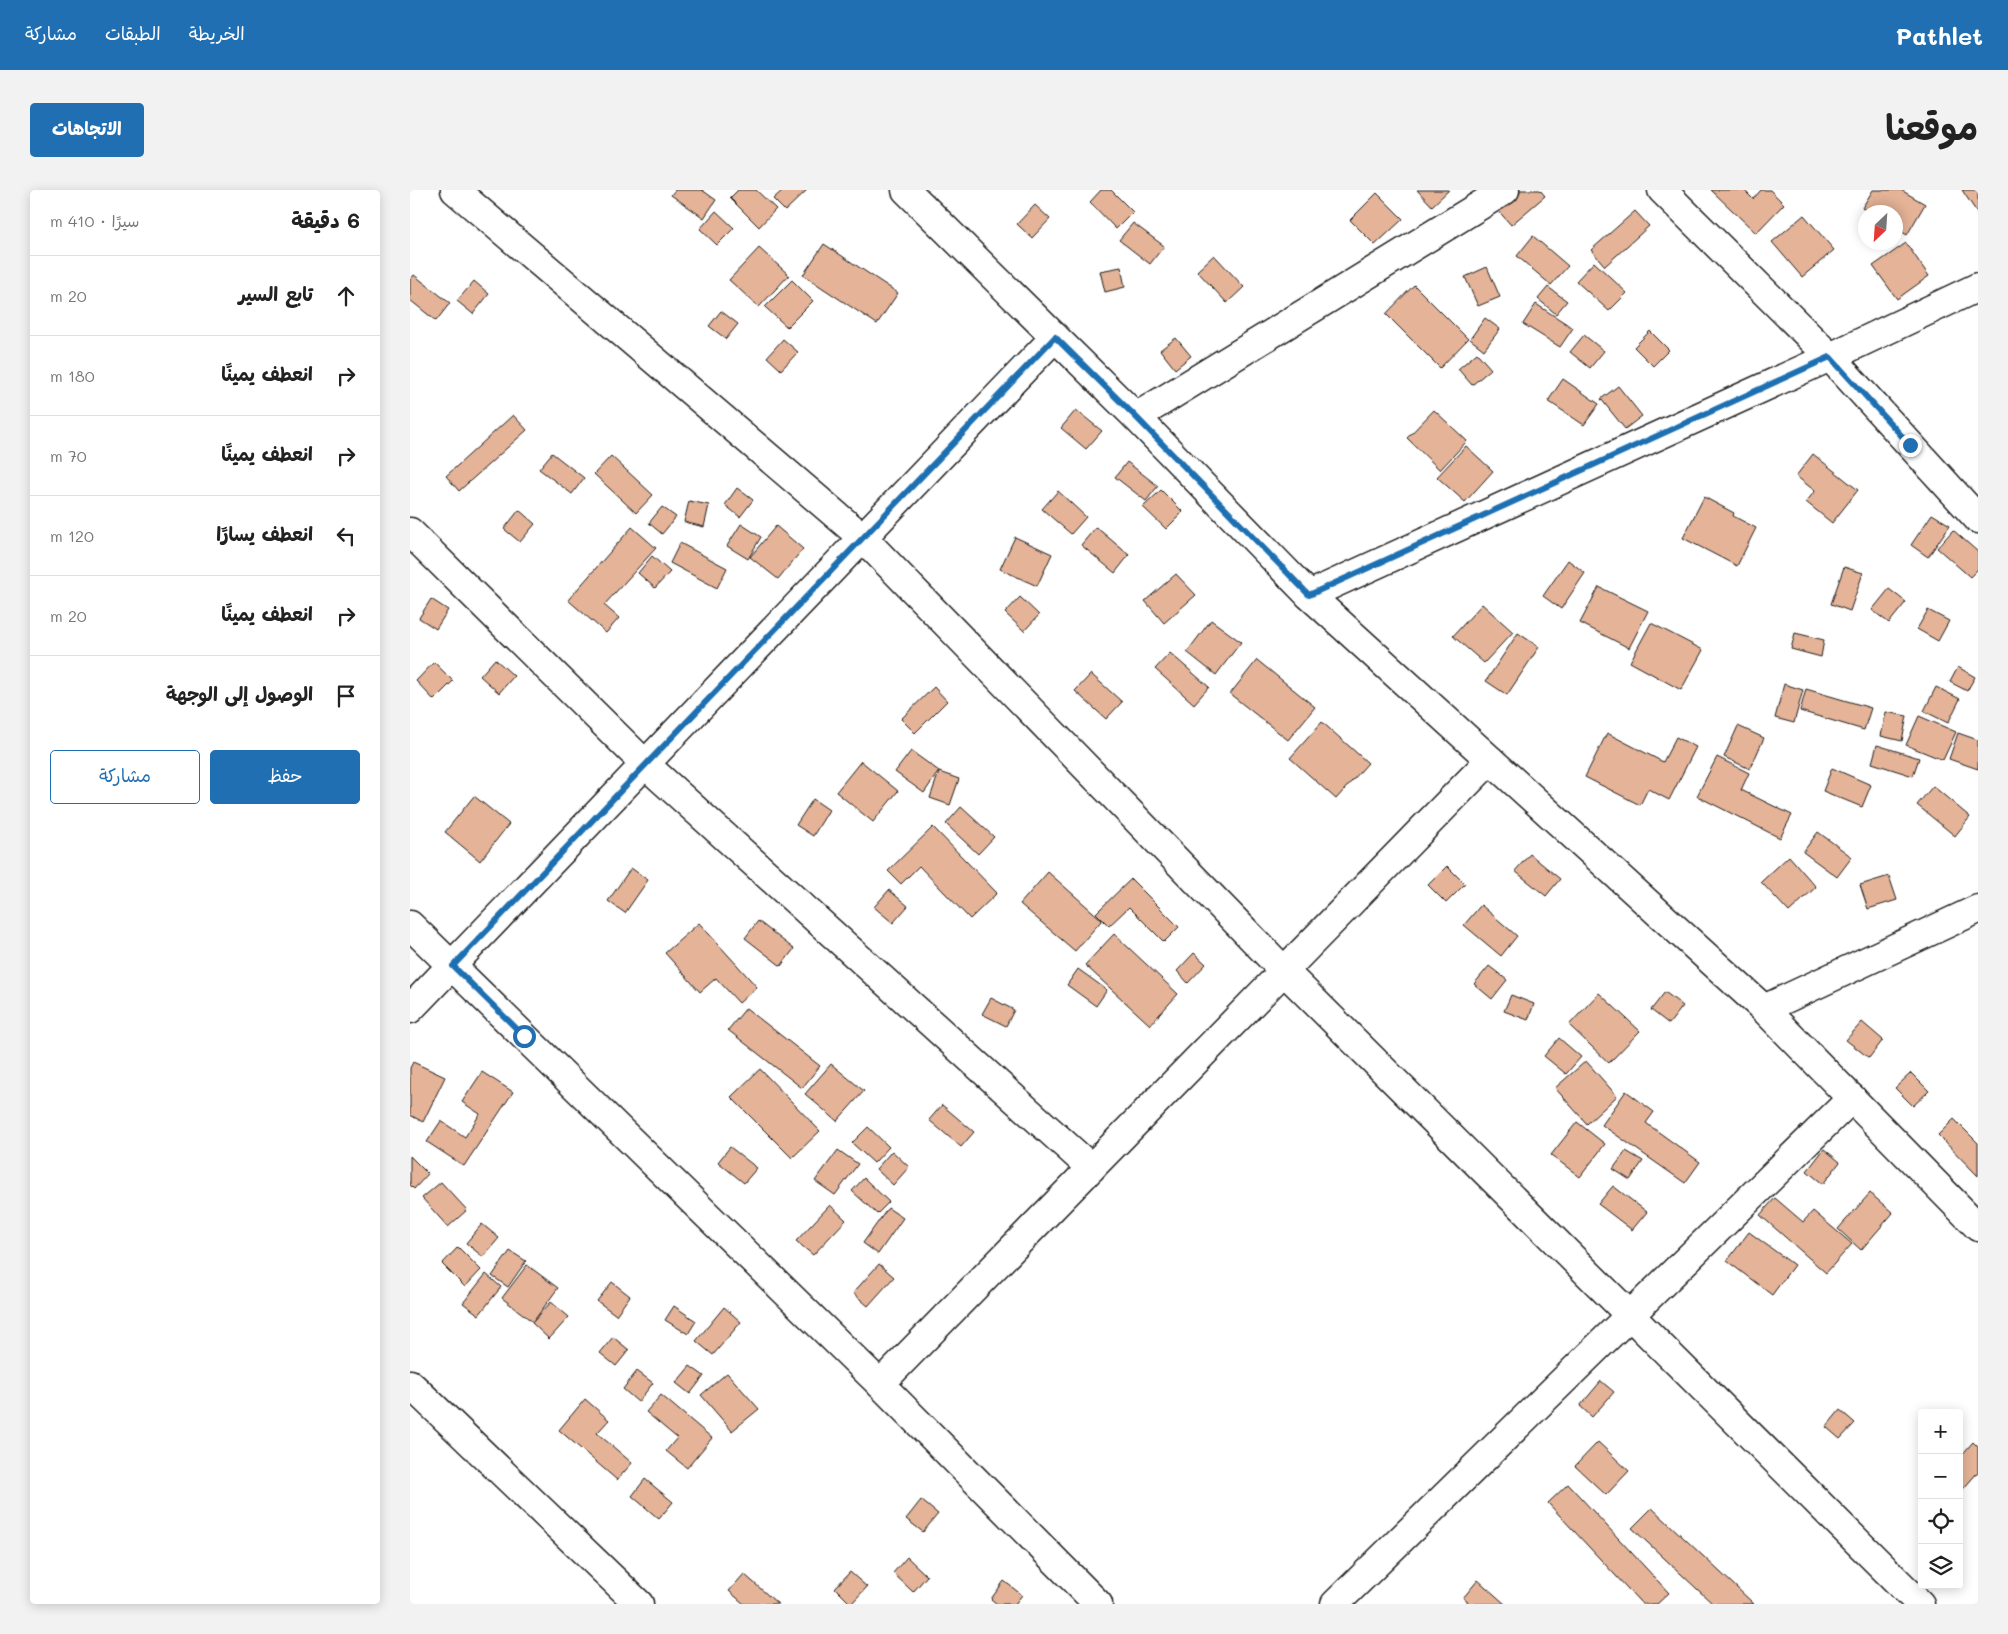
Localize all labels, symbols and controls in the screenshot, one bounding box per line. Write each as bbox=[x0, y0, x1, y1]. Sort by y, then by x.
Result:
text: Pathlet bbox=[1896, 20, 1983, 51]
text: مشاركة bbox=[25, 21, 77, 45]
text: الطبقات bbox=[105, 21, 161, 45]
text: الخريطة bbox=[189, 21, 245, 45]
button: الاتجاهات bbox=[30, 103, 144, 157]
text: موقعنا bbox=[1885, 103, 1978, 149]
north arrow bbox=[1858, 205, 1903, 250]
text: 6 دقيقة bbox=[291, 206, 360, 233]
text: سيرًا · 410 m bbox=[50, 210, 139, 231]
text: تابع السير bbox=[238, 281, 313, 306]
icon: ahead bbox=[332, 282, 360, 310]
text: 20 m bbox=[50, 285, 87, 306]
text: انعطف يمينًا bbox=[221, 361, 313, 386]
icon: right bbox=[332, 362, 360, 390]
text: 180 m bbox=[50, 365, 95, 386]
route end bbox=[1899, 434, 1922, 457]
text: انعطف يمينًا bbox=[221, 441, 313, 466]
icon: right bbox=[332, 442, 360, 470]
text: 70 m bbox=[50, 445, 87, 466]
text: انعطف يسارًا bbox=[216, 521, 313, 546]
icon: left bbox=[332, 522, 360, 550]
text: 120 m bbox=[50, 525, 94, 546]
text: انعطف يمينًا bbox=[221, 601, 313, 626]
icon: right bbox=[332, 602, 360, 630]
text: 20 m bbox=[50, 605, 87, 626]
text: الوصول إلى الوجهة bbox=[166, 681, 313, 706]
icon: arrive bbox=[332, 682, 360, 710]
button: مشاركة bbox=[50, 750, 200, 804]
button: حفظ bbox=[210, 750, 360, 804]
route start bbox=[513, 1025, 536, 1048]
map controls bbox=[1918, 1409, 1963, 1589]
button: + bbox=[1918, 1409, 1963, 1454]
button: − bbox=[1918, 1454, 1963, 1499]
button: locate bbox=[1918, 1499, 1963, 1544]
button: layers bbox=[1918, 1544, 1963, 1589]

